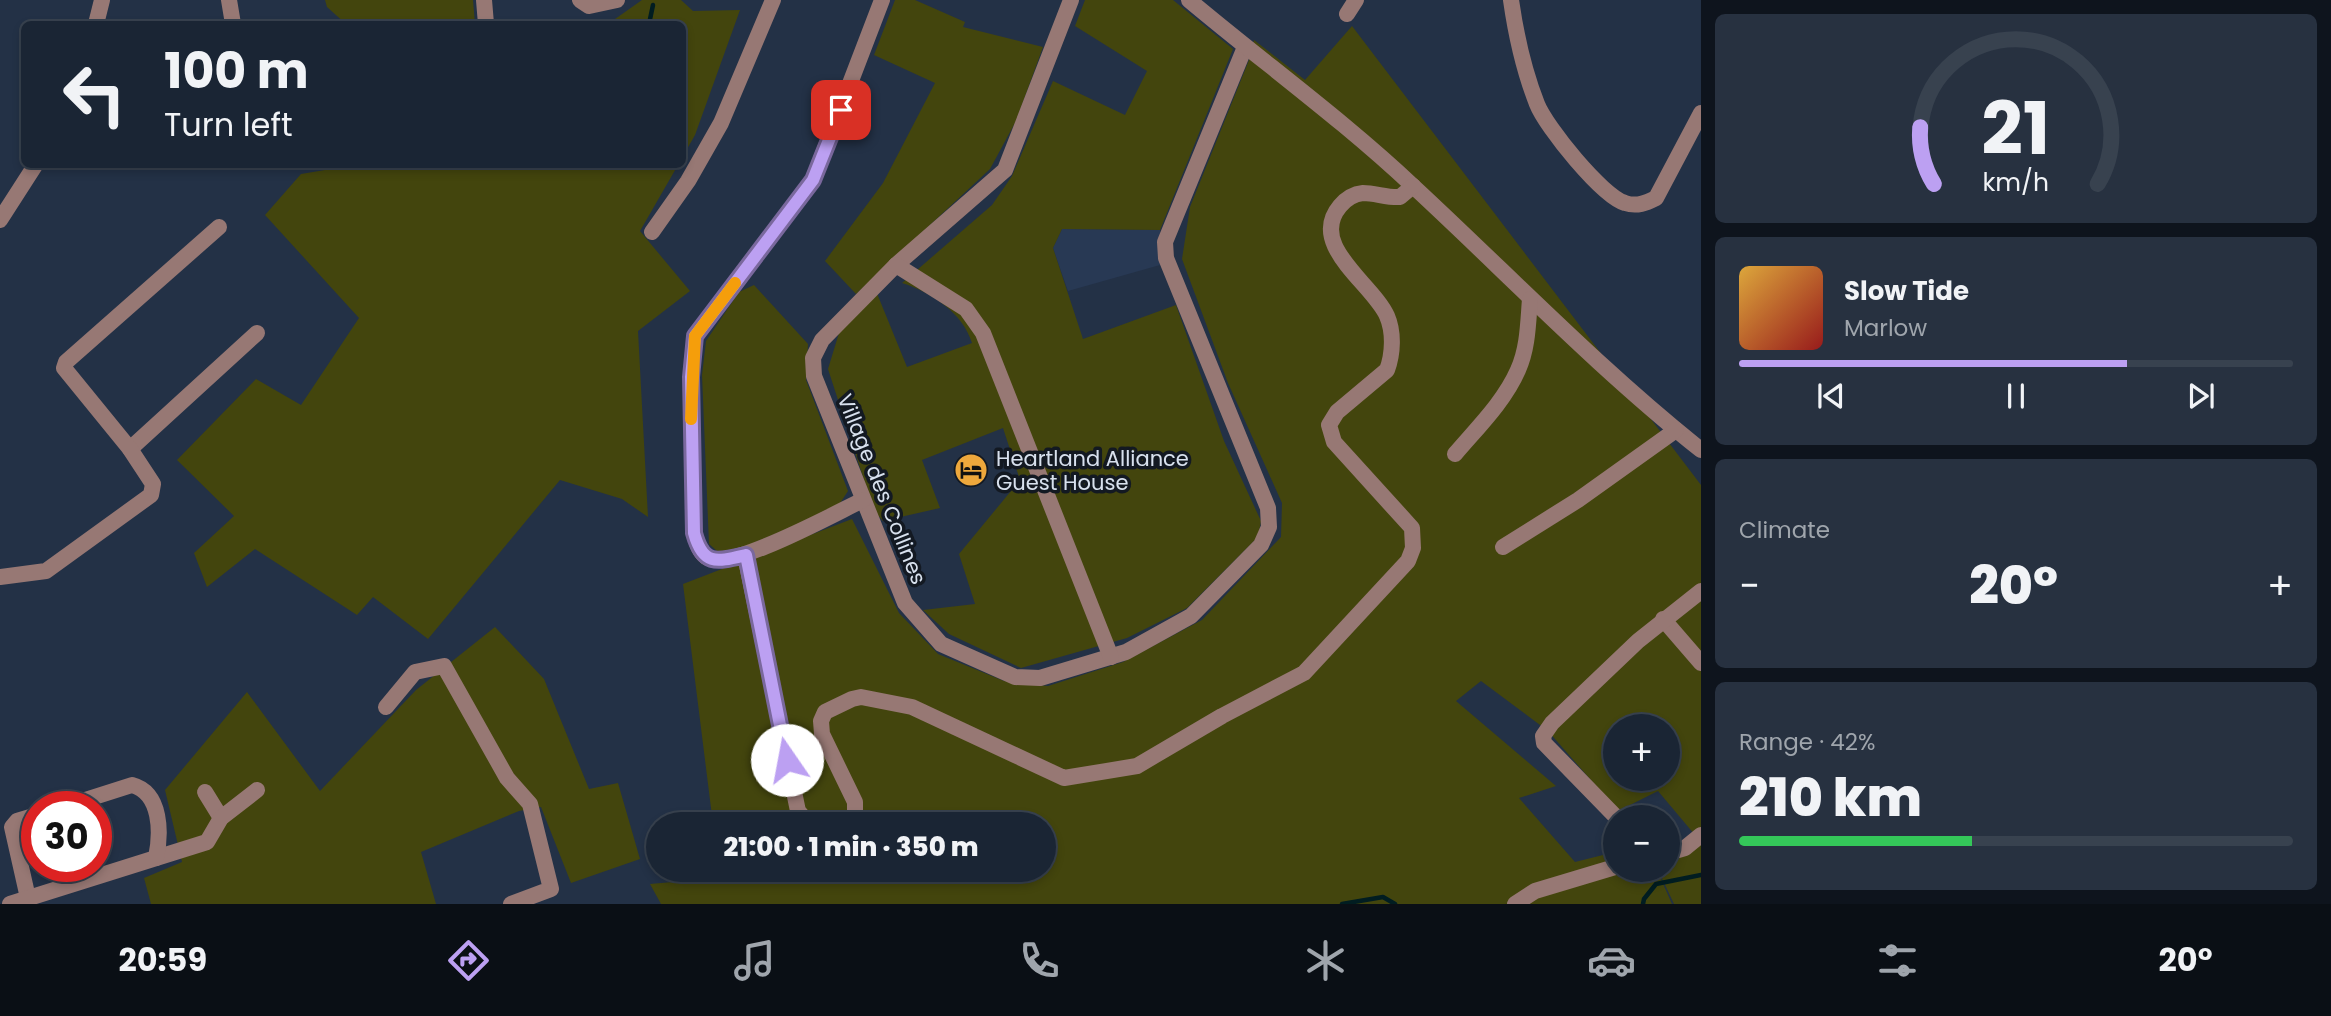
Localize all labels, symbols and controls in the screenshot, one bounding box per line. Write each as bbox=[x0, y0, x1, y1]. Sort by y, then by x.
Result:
text: 100 m bbox=[164, 37, 309, 105]
icon: left bbox=[49, 49, 140, 140]
text: 21 bbox=[1982, 79, 2050, 180]
pin bbox=[811, 80, 871, 140]
icon: arrive bbox=[822, 91, 860, 129]
text: Turn left bbox=[164, 102, 293, 147]
text: km/h bbox=[1983, 165, 2049, 200]
text: Slow Tide bbox=[1844, 273, 1969, 309]
text: Marlow bbox=[1844, 312, 1927, 344]
icon: previous bbox=[1812, 377, 1850, 415]
icon: pause bbox=[1997, 377, 2035, 415]
icon: next bbox=[2182, 377, 2220, 415]
street label: Village des Collines bbox=[831, 389, 933, 589]
place label: Heartland Alliance Guest House bbox=[996, 444, 1189, 497]
hotel icon: Heartland Alliance Guest House bbox=[952, 451, 990, 489]
text: Climate bbox=[1739, 514, 1830, 546]
text: 20° bbox=[1969, 549, 2058, 622]
text: − bbox=[1739, 559, 1760, 612]
text: + bbox=[2267, 559, 2293, 612]
map controls bbox=[1603, 714, 1680, 882]
button: + bbox=[1603, 714, 1680, 791]
position arrow bbox=[750, 723, 824, 797]
text: Range · 42% bbox=[1739, 726, 1875, 758]
text: 210 km bbox=[1739, 761, 1922, 834]
speed limit sign: 30 bbox=[21, 791, 112, 882]
button: − bbox=[1603, 805, 1680, 882]
text: 21:00 · 1 min · 350 m bbox=[724, 829, 978, 865]
icon: directions bbox=[444, 936, 493, 985]
icon: music bbox=[730, 936, 779, 985]
icon: phone bbox=[1015, 936, 1064, 985]
icon: climate bbox=[1301, 936, 1350, 985]
icon: car bbox=[1587, 936, 1636, 985]
icon: filters bbox=[1873, 936, 1922, 985]
text: 20:59 bbox=[118, 937, 207, 982]
text: 20° bbox=[2159, 937, 2213, 982]

